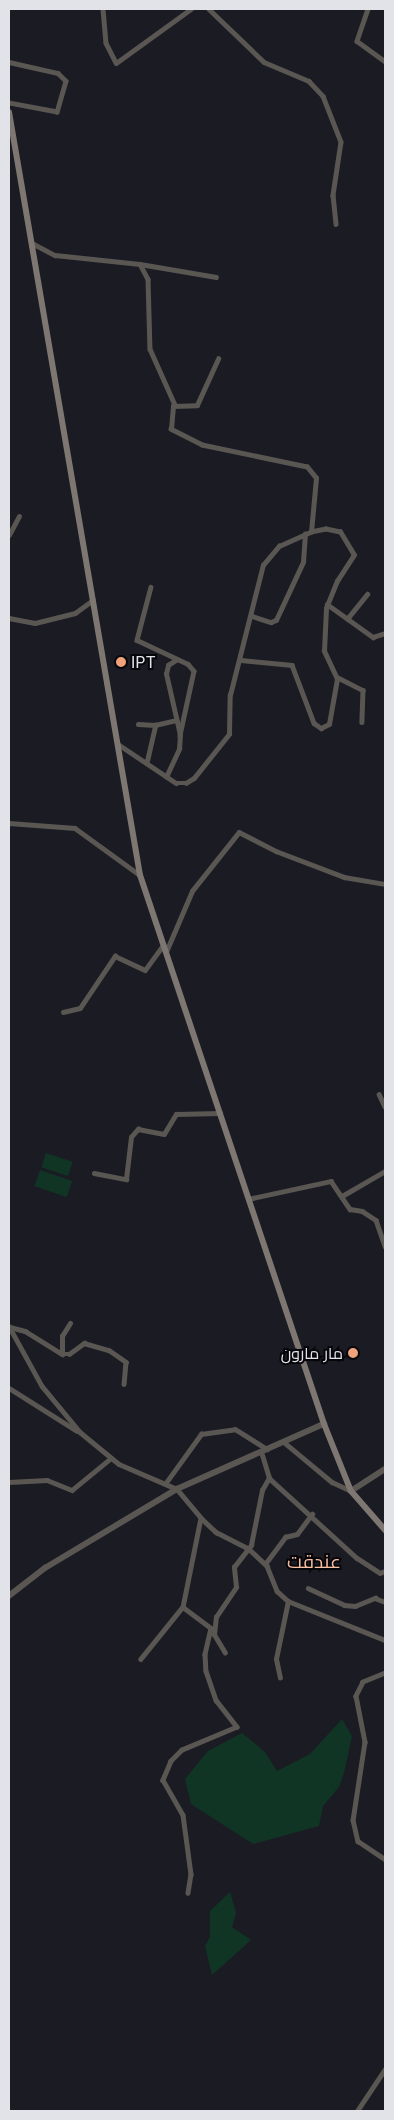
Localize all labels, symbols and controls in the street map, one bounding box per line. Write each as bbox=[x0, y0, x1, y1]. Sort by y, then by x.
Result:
place label: IPT bbox=[131, 652, 156, 672]
marker: IPT bbox=[115, 656, 127, 668]
place label: مار مارون bbox=[281, 1343, 343, 1363]
marker: مار مارون bbox=[347, 1347, 359, 1359]
district label: عندقت bbox=[287, 1551, 341, 1573]

